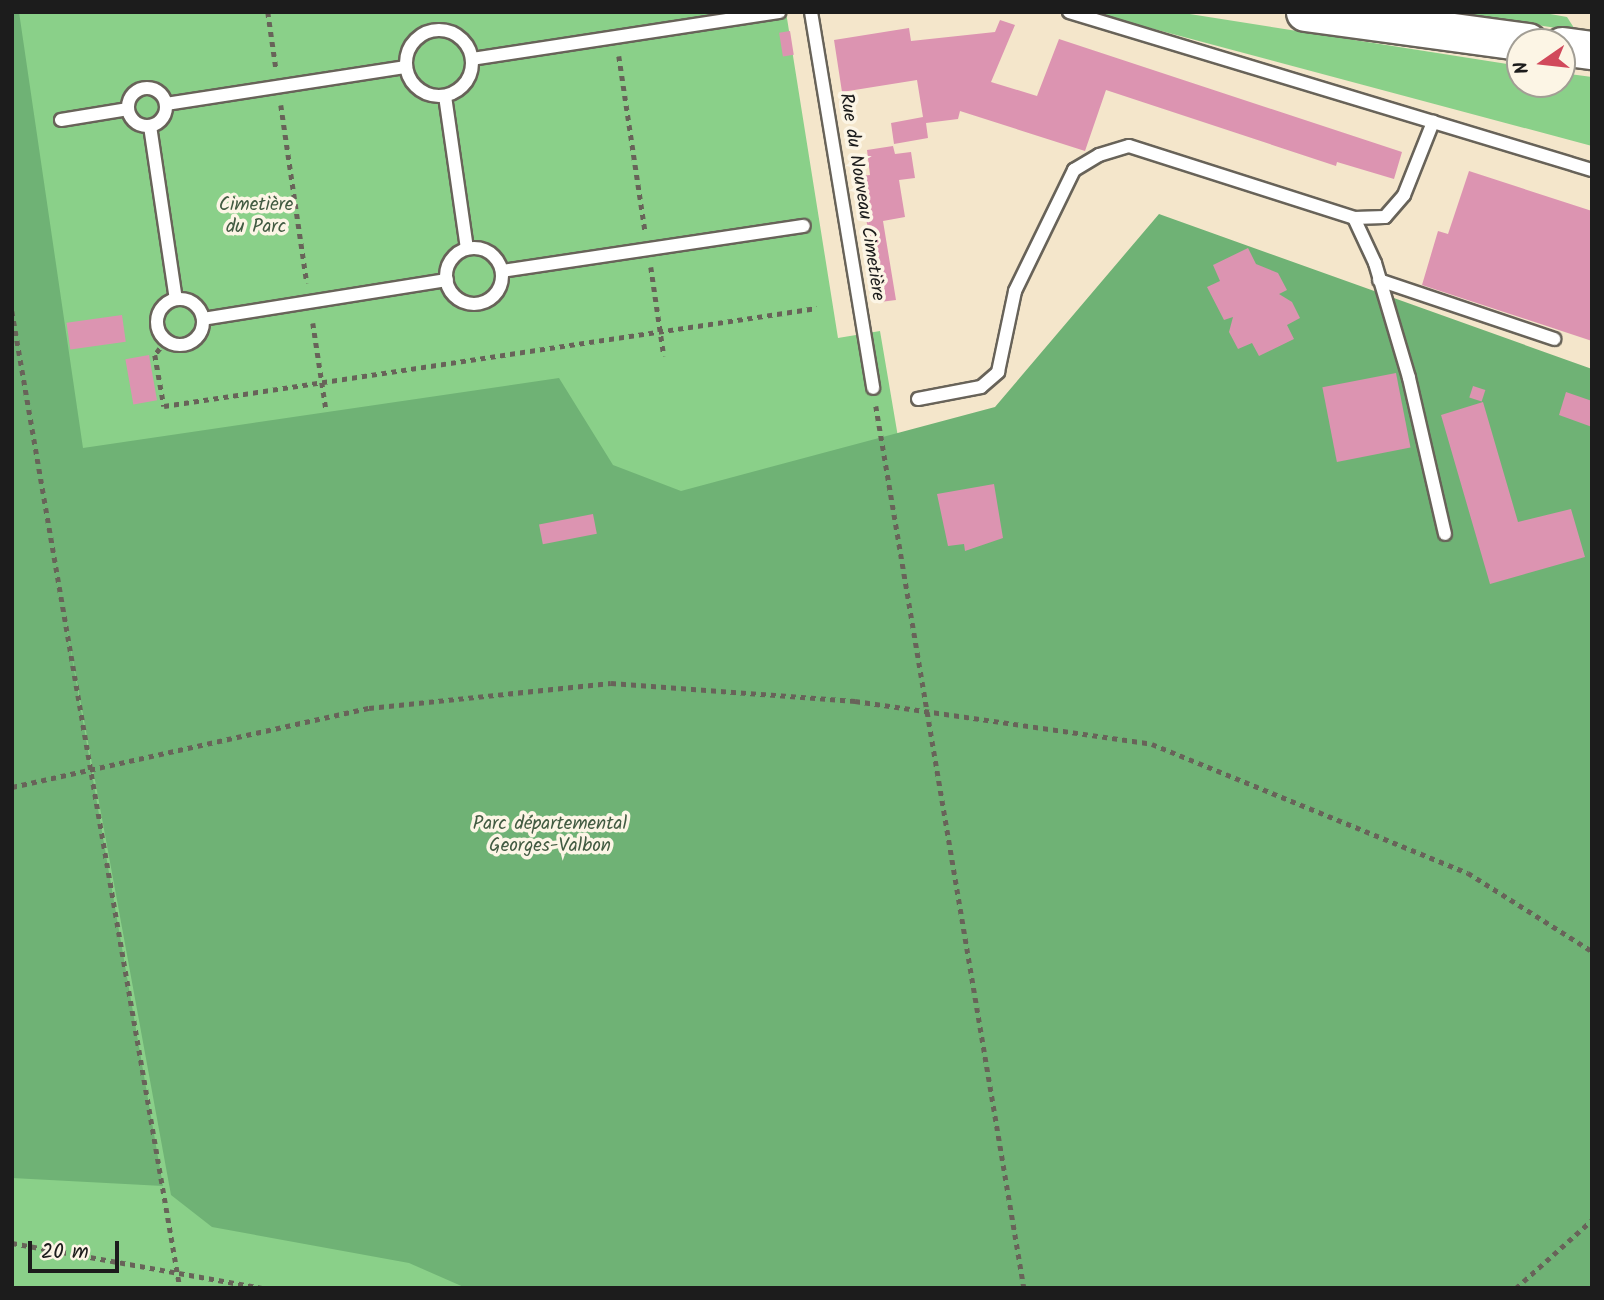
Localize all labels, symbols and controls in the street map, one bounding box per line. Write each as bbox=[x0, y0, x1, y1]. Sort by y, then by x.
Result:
north arrow bbox=[1506, 28, 1576, 98]
text: N bbox=[1507, 58, 1539, 77]
street label: Rue du Nouveau Cimetière bbox=[833, 91, 889, 303]
park label: Cimetière du Parc bbox=[219, 195, 293, 239]
park label: Parc départemental Georges-Valbon bbox=[473, 814, 627, 858]
scale bar bbox=[32, 1226, 122, 1270]
text: 20 m bbox=[41, 1236, 89, 1269]

